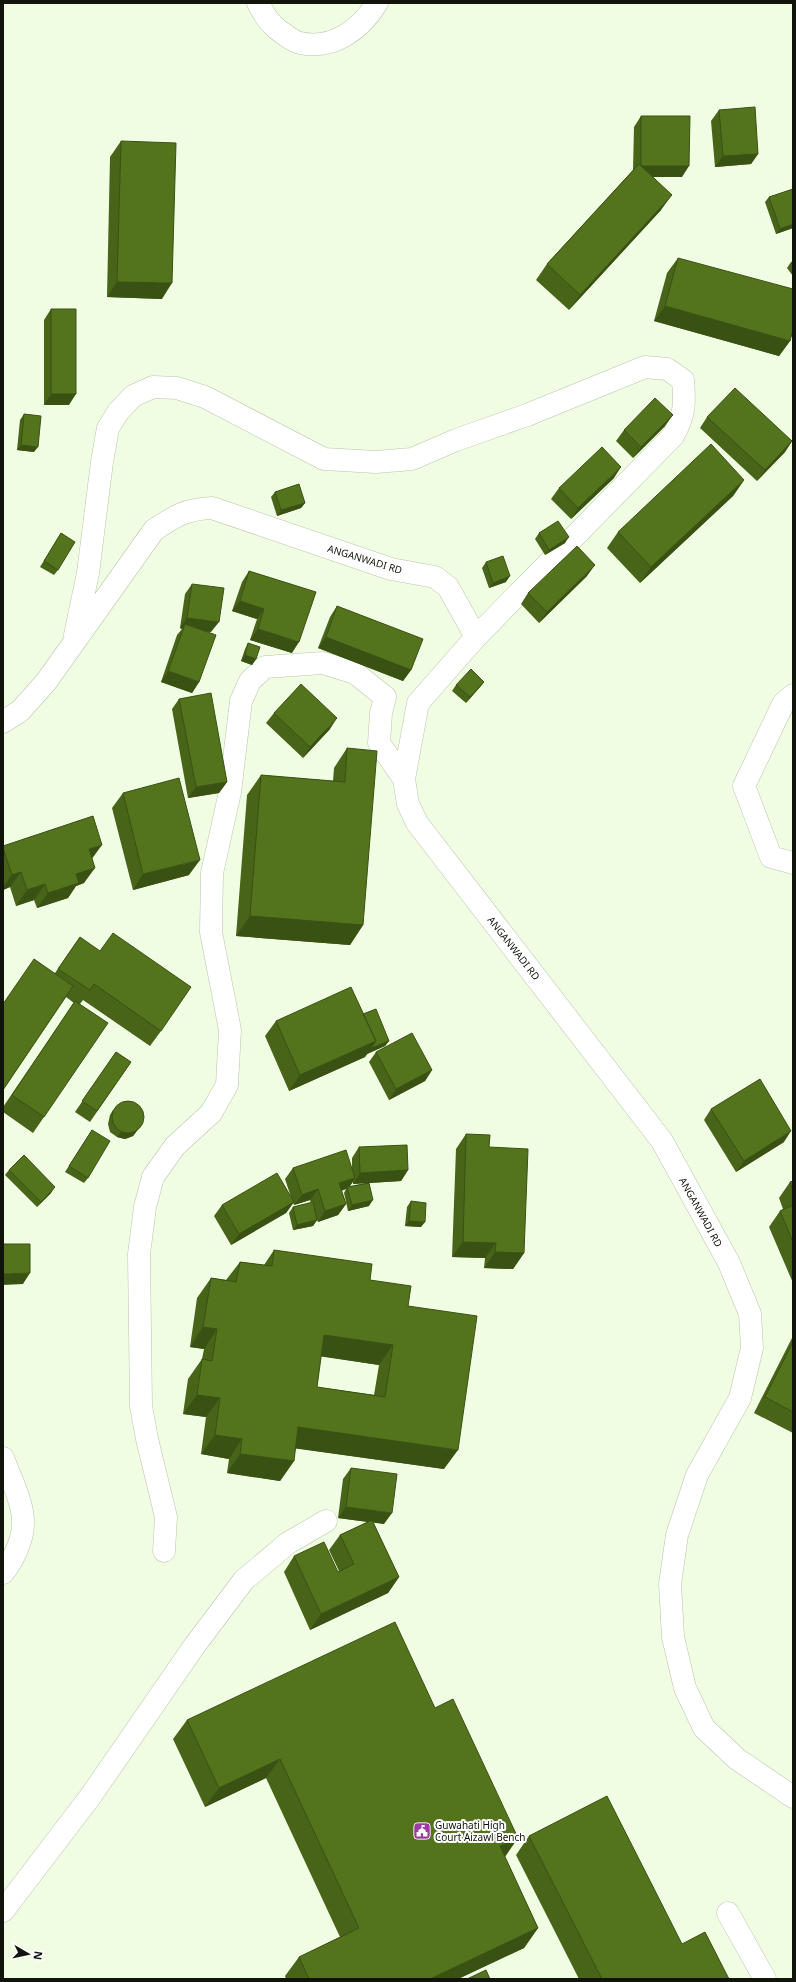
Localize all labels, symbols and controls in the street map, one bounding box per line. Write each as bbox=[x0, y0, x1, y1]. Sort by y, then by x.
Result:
street label: ANGANWADI RD bbox=[326, 541, 404, 577]
street label: ANGANWADI RD bbox=[485, 913, 543, 983]
street label: ANGANWADI RD bbox=[676, 1175, 726, 1249]
place label: Guwahati High Court Aizawl Bench bbox=[435, 1818, 526, 1844]
public building icon: Guwahati High Court Aizawl Bench bbox=[412, 1821, 432, 1841]
north arrow bbox=[8, 1934, 48, 1974]
text: N bbox=[30, 1950, 46, 1961]

